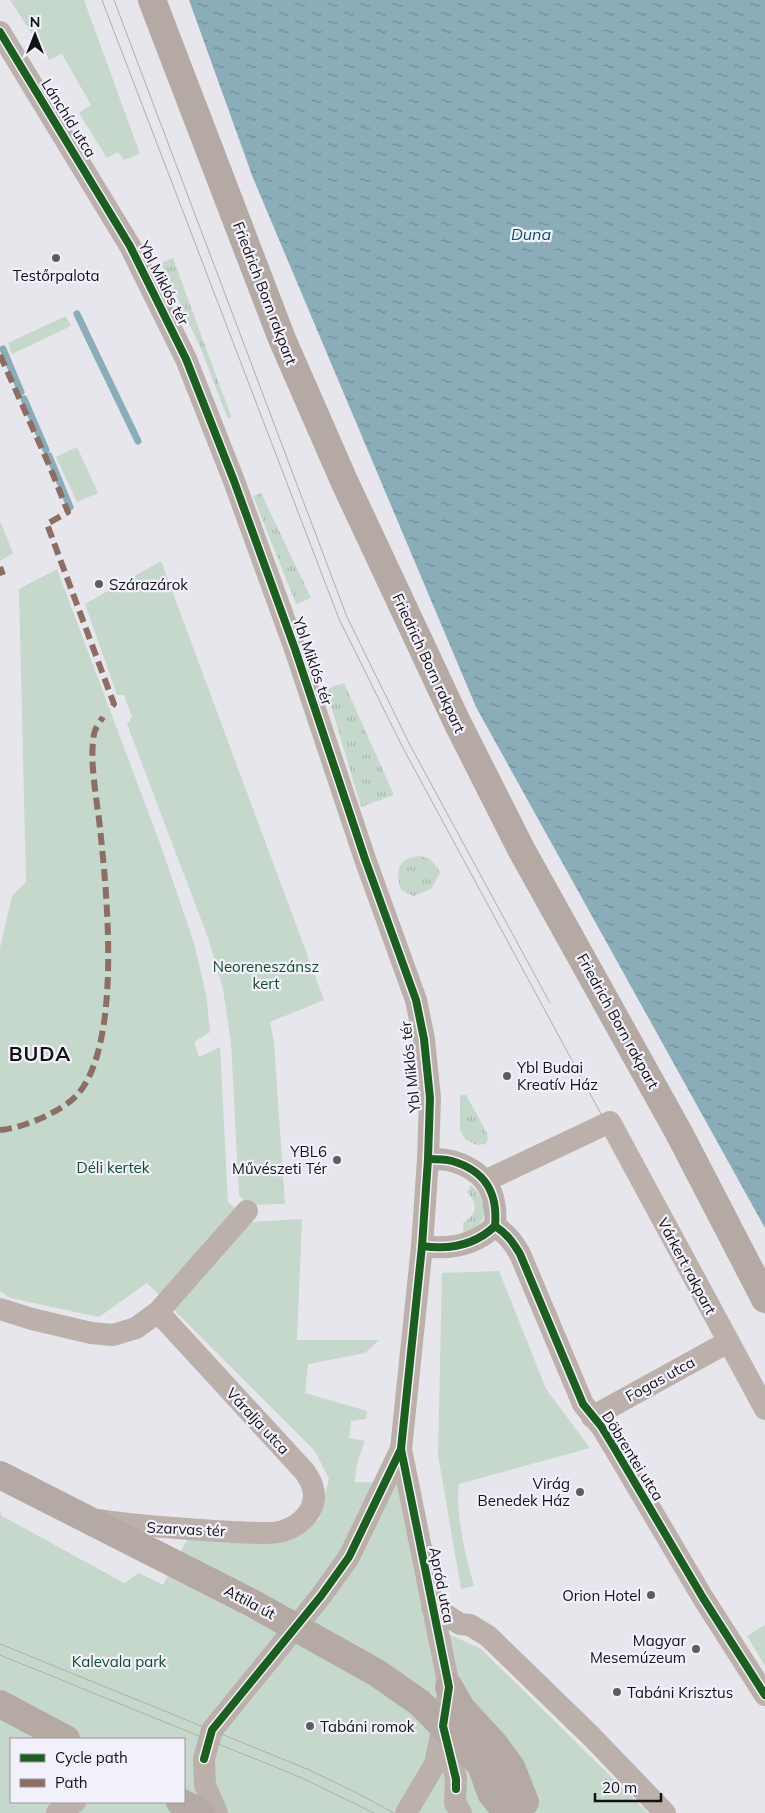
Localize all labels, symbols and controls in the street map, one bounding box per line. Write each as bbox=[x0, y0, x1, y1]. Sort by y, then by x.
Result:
north arrow bbox=[10, 10, 60, 60]
text: N bbox=[30, 13, 40, 31]
street label: Lánchíd utca bbox=[37, 75, 101, 161]
street label: Friedrich Born rakpart bbox=[229, 219, 301, 367]
water label: Duna bbox=[511, 224, 551, 244]
street label: Ybl Miklós tér bbox=[134, 237, 194, 329]
marker: Testőrpalota bbox=[50, 252, 62, 264]
place label: Testőrpalota bbox=[13, 266, 99, 285]
place label: Szárazárok bbox=[109, 575, 188, 594]
marker: Szárazárok bbox=[93, 578, 105, 590]
street label: Friedrich Born rakpart bbox=[388, 590, 470, 736]
street label: Ybl Miklós tér bbox=[289, 613, 337, 708]
street label: Friedrich Born rakpart bbox=[573, 950, 663, 1092]
park label: Neoreneszánsz kert bbox=[213, 957, 319, 993]
street label: Ybl Miklós tér bbox=[396, 1020, 424, 1115]
district label: BUDA bbox=[9, 1041, 71, 1066]
place label: Ybl Budai Kreatív Ház bbox=[516, 1058, 598, 1094]
marker: Ybl Budai Kreatív Ház bbox=[501, 1070, 513, 1082]
place label: YBL6 Művészeti Tér bbox=[232, 1142, 328, 1178]
marker: YBL6 Művészeti Tér bbox=[331, 1154, 343, 1166]
park label: Déli kertek bbox=[76, 1158, 150, 1177]
street label: Várkert rakpart bbox=[654, 1214, 720, 1318]
street label: Fogas utca bbox=[622, 1352, 698, 1406]
street label: Váralja utca bbox=[222, 1384, 294, 1458]
street label: Döbrentei utca bbox=[598, 1408, 668, 1504]
place label: Virág Benedek Ház bbox=[478, 1474, 570, 1510]
marker: Virág Benedek Ház bbox=[574, 1486, 586, 1498]
street label: Szarvas tér bbox=[146, 1517, 226, 1541]
street label: Apród utca bbox=[425, 1545, 459, 1625]
street label: Attila út bbox=[221, 1581, 279, 1623]
place label: Orion Hotel bbox=[562, 1586, 641, 1605]
marker: Orion Hotel bbox=[645, 1589, 657, 1601]
place label: Magyar Mesemúzeum bbox=[590, 1631, 687, 1667]
marker: Magyar Mesemúzeum bbox=[690, 1643, 702, 1655]
park label: Kalevala park bbox=[72, 1652, 167, 1671]
place label: Tabáni Krisztus bbox=[627, 1683, 733, 1702]
marker: Tabáni Krisztus bbox=[611, 1686, 623, 1698]
place label: Tabáni romok bbox=[320, 1717, 415, 1736]
marker: Tabáni romok bbox=[304, 1720, 316, 1732]
legend bbox=[10, 1738, 185, 1803]
text: Cycle path bbox=[55, 1748, 128, 1767]
scale bar bbox=[595, 1770, 661, 1802]
text: Path bbox=[55, 1773, 87, 1792]
text: 20 m bbox=[602, 1778, 637, 1797]

